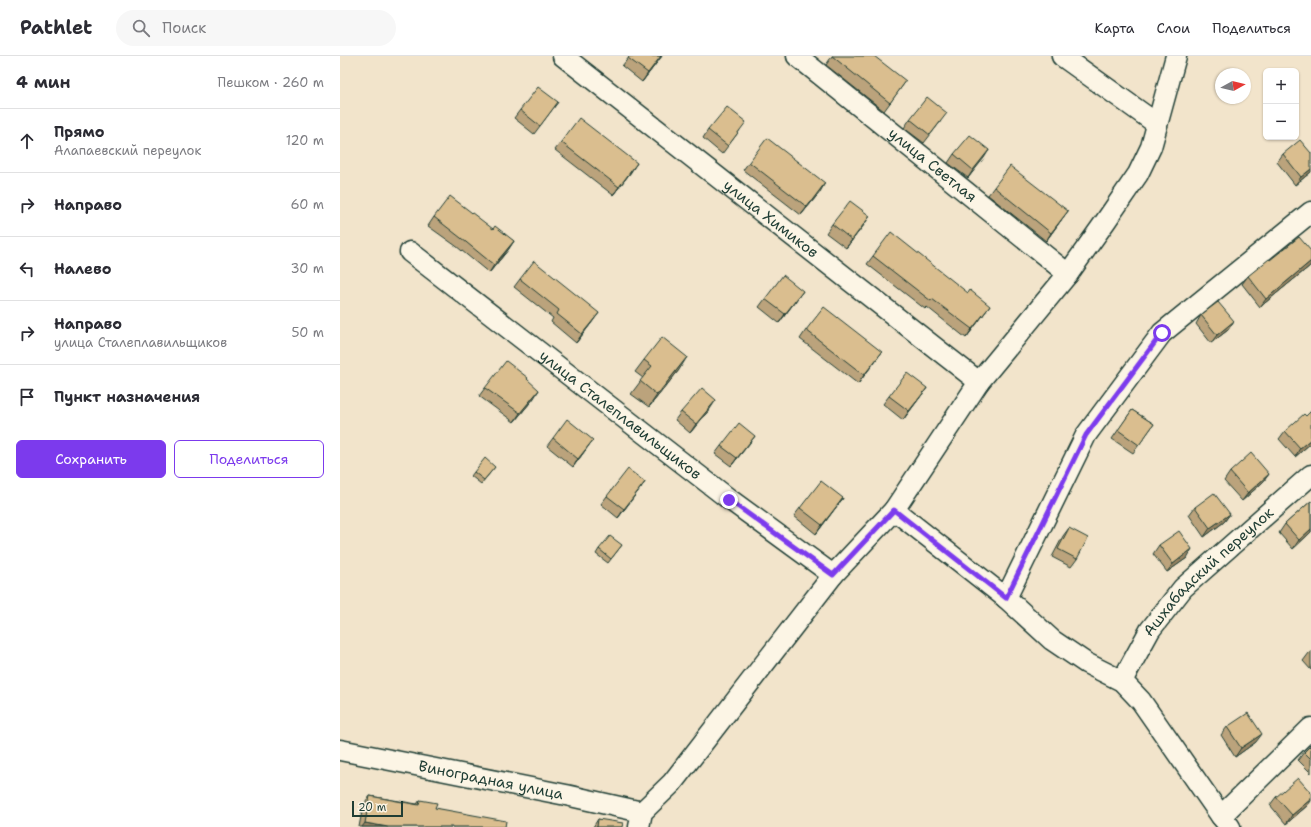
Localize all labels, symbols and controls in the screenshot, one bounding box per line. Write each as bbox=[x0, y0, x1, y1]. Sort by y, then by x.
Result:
search box bbox=[116, 10, 396, 46]
text: Pathlet bbox=[20, 15, 92, 40]
icon: search bbox=[130, 17, 152, 39]
text: Поиск bbox=[162, 18, 206, 38]
text: Карта bbox=[1094, 19, 1135, 37]
text: Слои bbox=[1157, 19, 1190, 37]
text: Поделиться bbox=[1212, 19, 1291, 37]
north arrow bbox=[1215, 68, 1251, 104]
map controls bbox=[1263, 68, 1299, 140]
button: + bbox=[1263, 68, 1299, 104]
text: 4 мин bbox=[16, 71, 71, 93]
text: Пешком · 260 m bbox=[218, 74, 324, 91]
button: − bbox=[1263, 104, 1299, 140]
text: Прямо bbox=[54, 122, 104, 142]
street label: улица Светлая bbox=[884, 123, 981, 207]
icon: ahead bbox=[16, 130, 38, 152]
text: 120 m bbox=[286, 132, 324, 149]
text: Алапаевский переулок bbox=[54, 142, 201, 159]
street label: улица Химиков bbox=[719, 175, 823, 262]
icon: right bbox=[16, 194, 38, 216]
text: Направо bbox=[54, 195, 122, 215]
text: 60 m bbox=[291, 196, 324, 213]
icon: left bbox=[16, 258, 38, 280]
text: Налево bbox=[54, 259, 112, 279]
text: 30 m bbox=[290, 260, 324, 277]
text: Направо bbox=[54, 314, 122, 334]
icon: right bbox=[16, 322, 38, 344]
text: 50 m bbox=[291, 324, 324, 341]
route start bbox=[1153, 324, 1171, 342]
text: улица Сталеплавильщиков bbox=[54, 334, 227, 351]
street label: улица Сталеплавильщиков bbox=[535, 346, 706, 484]
icon: arrive bbox=[16, 386, 38, 408]
text: Пункт назначения bbox=[54, 387, 200, 407]
button: Сохранить bbox=[16, 440, 166, 478]
button: Поделиться bbox=[174, 440, 324, 478]
route end bbox=[720, 491, 738, 509]
street label: Ашхабадский переулок bbox=[1139, 503, 1278, 640]
street label: Виноградная улица bbox=[417, 756, 566, 804]
scale bar bbox=[352, 799, 403, 818]
text: 20 m bbox=[358, 800, 386, 815]

